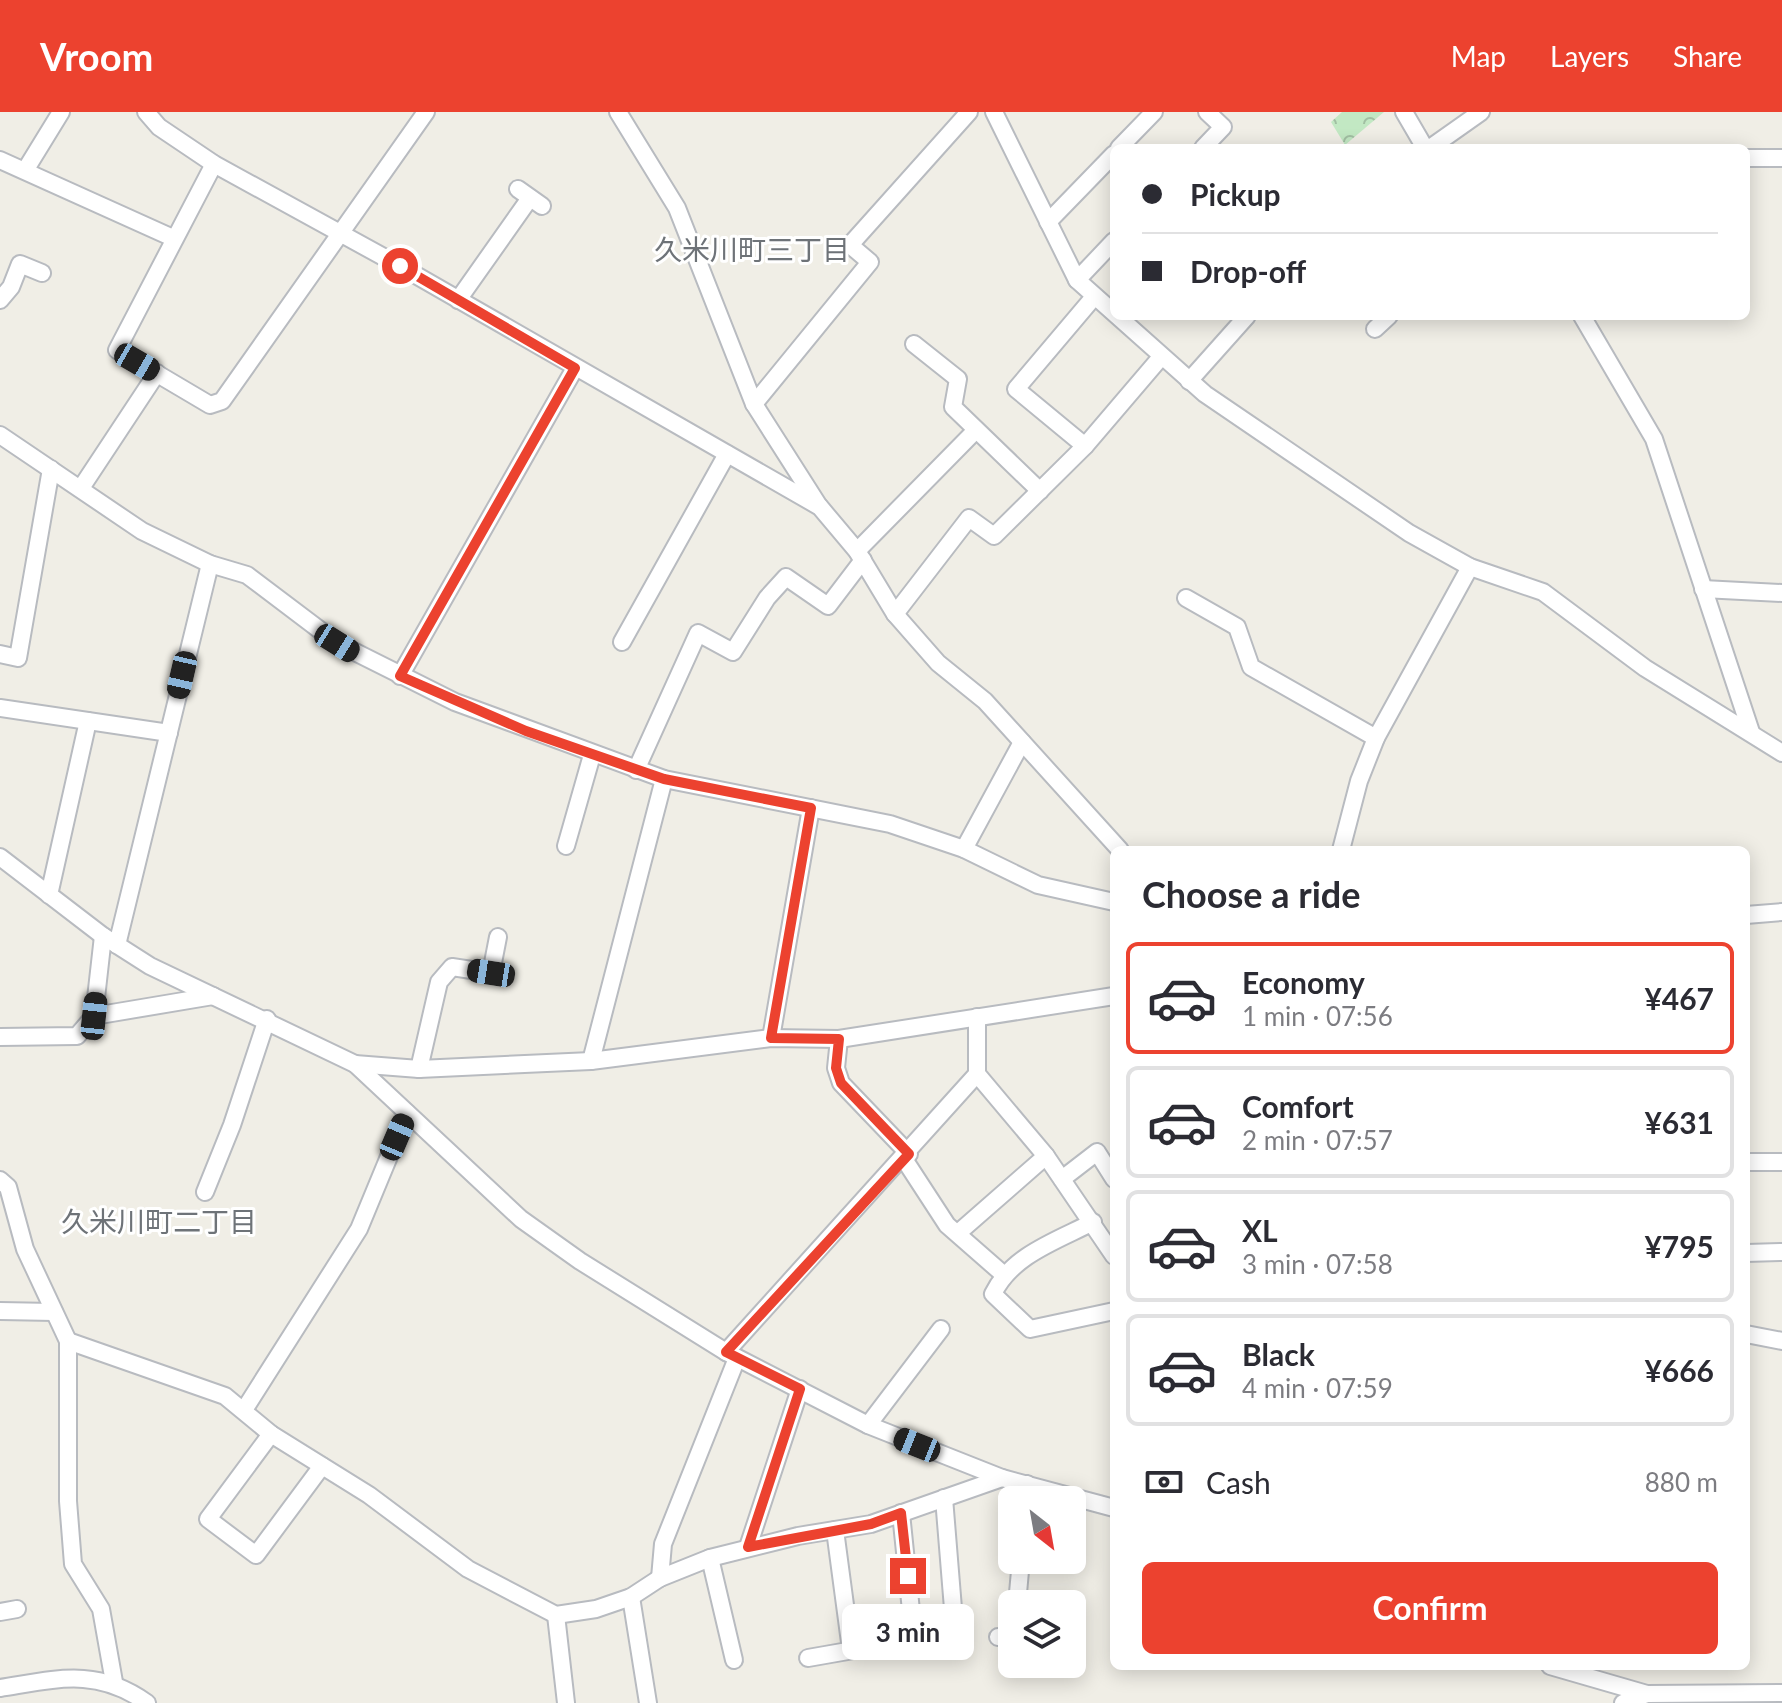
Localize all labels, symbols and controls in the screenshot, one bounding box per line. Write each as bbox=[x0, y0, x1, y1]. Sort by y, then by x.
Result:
text: Vroom bbox=[40, 33, 153, 79]
text: Map bbox=[1451, 39, 1506, 73]
text: Layers bbox=[1550, 39, 1629, 73]
text: Share bbox=[1673, 39, 1742, 73]
text: Pickup bbox=[1190, 176, 1281, 212]
district label: 久米川町三丁目 bbox=[654, 232, 850, 266]
route start bbox=[382, 248, 418, 284]
text: Drop-off bbox=[1190, 253, 1306, 289]
car bbox=[110, 340, 164, 384]
car bbox=[310, 620, 364, 666]
car bbox=[165, 649, 199, 701]
text: Choose a ride bbox=[1142, 872, 1361, 916]
car bbox=[465, 957, 517, 989]
icon: car bbox=[1146, 962, 1218, 1034]
text: Economy bbox=[1242, 964, 1365, 1000]
text: ¥467 bbox=[1644, 980, 1714, 1016]
car bbox=[80, 991, 108, 1041]
text: 1 min · 07:56 bbox=[1242, 1000, 1393, 1032]
icon: car bbox=[1146, 1086, 1218, 1158]
text: Comfort bbox=[1242, 1088, 1354, 1124]
text: ¥631 bbox=[1644, 1104, 1714, 1140]
car bbox=[377, 1110, 417, 1164]
text: 2 min · 07:57 bbox=[1242, 1124, 1393, 1156]
district label: 久米川町二丁目 bbox=[61, 1204, 257, 1238]
icon: car bbox=[1146, 1210, 1218, 1282]
text: XL bbox=[1242, 1212, 1278, 1248]
text: ¥795 bbox=[1644, 1228, 1714, 1264]
text: 3 min · 07:58 bbox=[1242, 1248, 1393, 1280]
icon: car bbox=[1146, 1334, 1218, 1406]
text: Black bbox=[1242, 1336, 1315, 1372]
text: ¥666 bbox=[1644, 1352, 1714, 1388]
text: 4 min · 07:59 bbox=[1242, 1372, 1393, 1404]
car bbox=[890, 1425, 944, 1465]
icon: cash bbox=[1142, 1460, 1186, 1504]
text: Cash bbox=[1206, 1464, 1271, 1500]
text: 880 m bbox=[1645, 1466, 1718, 1498]
north arrow bbox=[998, 1486, 1086, 1574]
map controls bbox=[998, 1486, 1086, 1678]
route end bbox=[890, 1558, 926, 1594]
button: Confirm bbox=[1142, 1562, 1718, 1654]
button: layers bbox=[998, 1590, 1086, 1678]
callout: 3 min bbox=[842, 1604, 974, 1660]
text: 3 min bbox=[876, 1616, 940, 1648]

